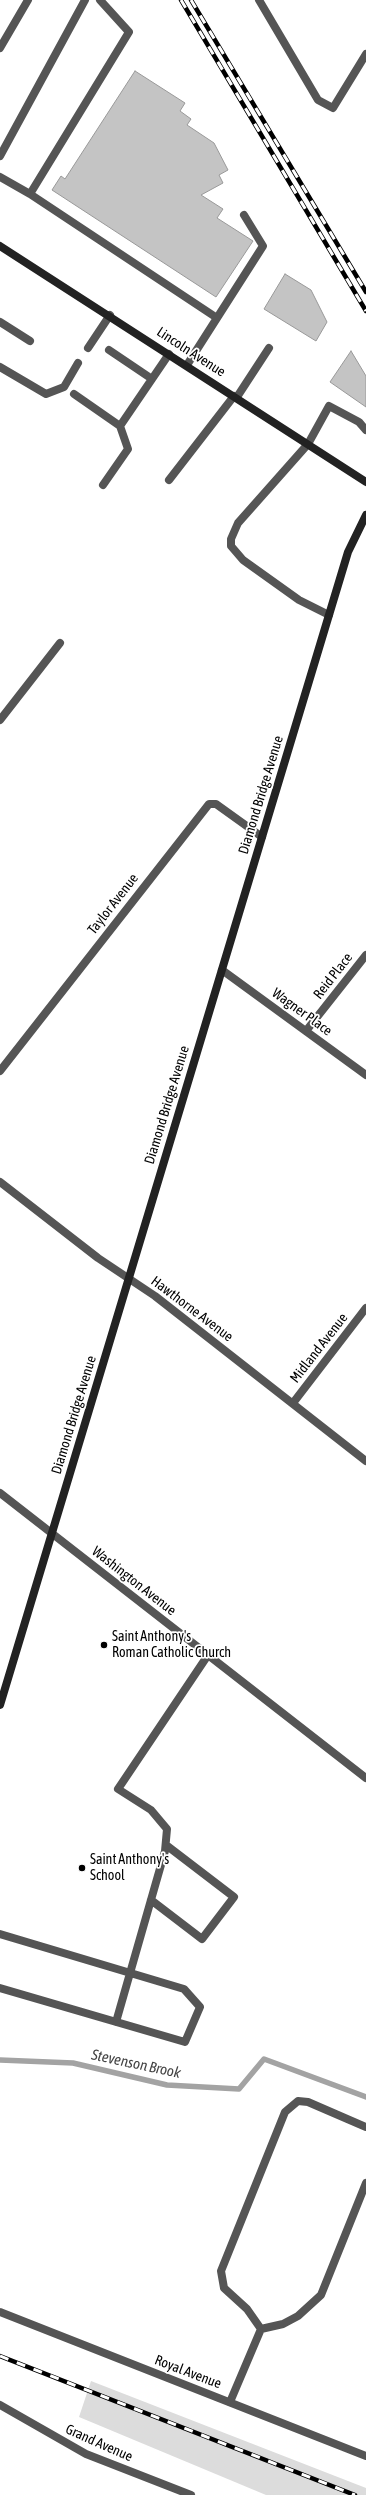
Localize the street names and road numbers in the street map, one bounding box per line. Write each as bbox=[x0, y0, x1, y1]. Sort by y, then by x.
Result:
street label: Lincoln Avenue bbox=[154, 324, 228, 380]
street label: Diamond Bridge Avenue bbox=[235, 734, 287, 856]
street label: Taylor Avenue bbox=[84, 870, 142, 938]
street label: Reid Place bbox=[310, 950, 356, 1002]
street label: Wagner Place bbox=[269, 985, 335, 1039]
street label: Diamond Bridge Avenue bbox=[141, 1044, 193, 1166]
street label: Hawthorne Avenue bbox=[148, 1273, 236, 1345]
street label: Midland Avenue bbox=[287, 1310, 351, 1386]
street label: Diamond Bridge Avenue bbox=[48, 1354, 100, 1476]
street label: Washington Avenue bbox=[89, 1543, 179, 1619]
street label: Royal Avenue bbox=[152, 2352, 224, 2392]
street label: Grand Avenue bbox=[63, 2421, 135, 2465]

